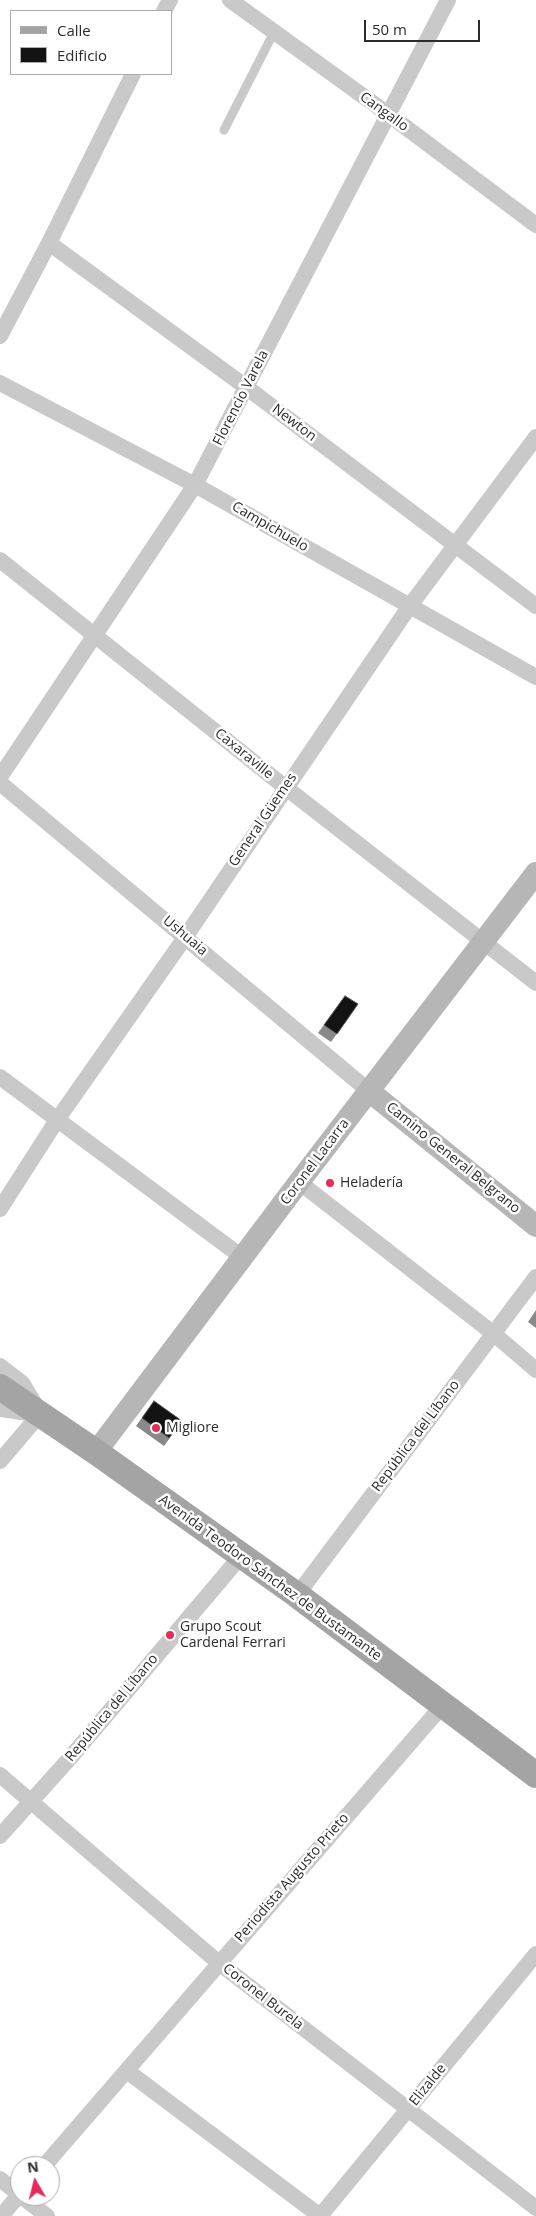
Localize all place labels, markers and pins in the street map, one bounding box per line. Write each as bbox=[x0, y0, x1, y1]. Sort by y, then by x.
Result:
place label: Heladería bbox=[340, 1175, 403, 1191]
marker: Heladería bbox=[324, 1177, 336, 1189]
place label: Migliore bbox=[166, 1420, 219, 1436]
marker: Migliore bbox=[150, 1422, 162, 1434]
place label: Grupo Scout Cardenal Ferrari bbox=[180, 1619, 286, 1651]
marker: Grupo Scout Cardenal Ferrari bbox=[164, 1629, 176, 1641]

